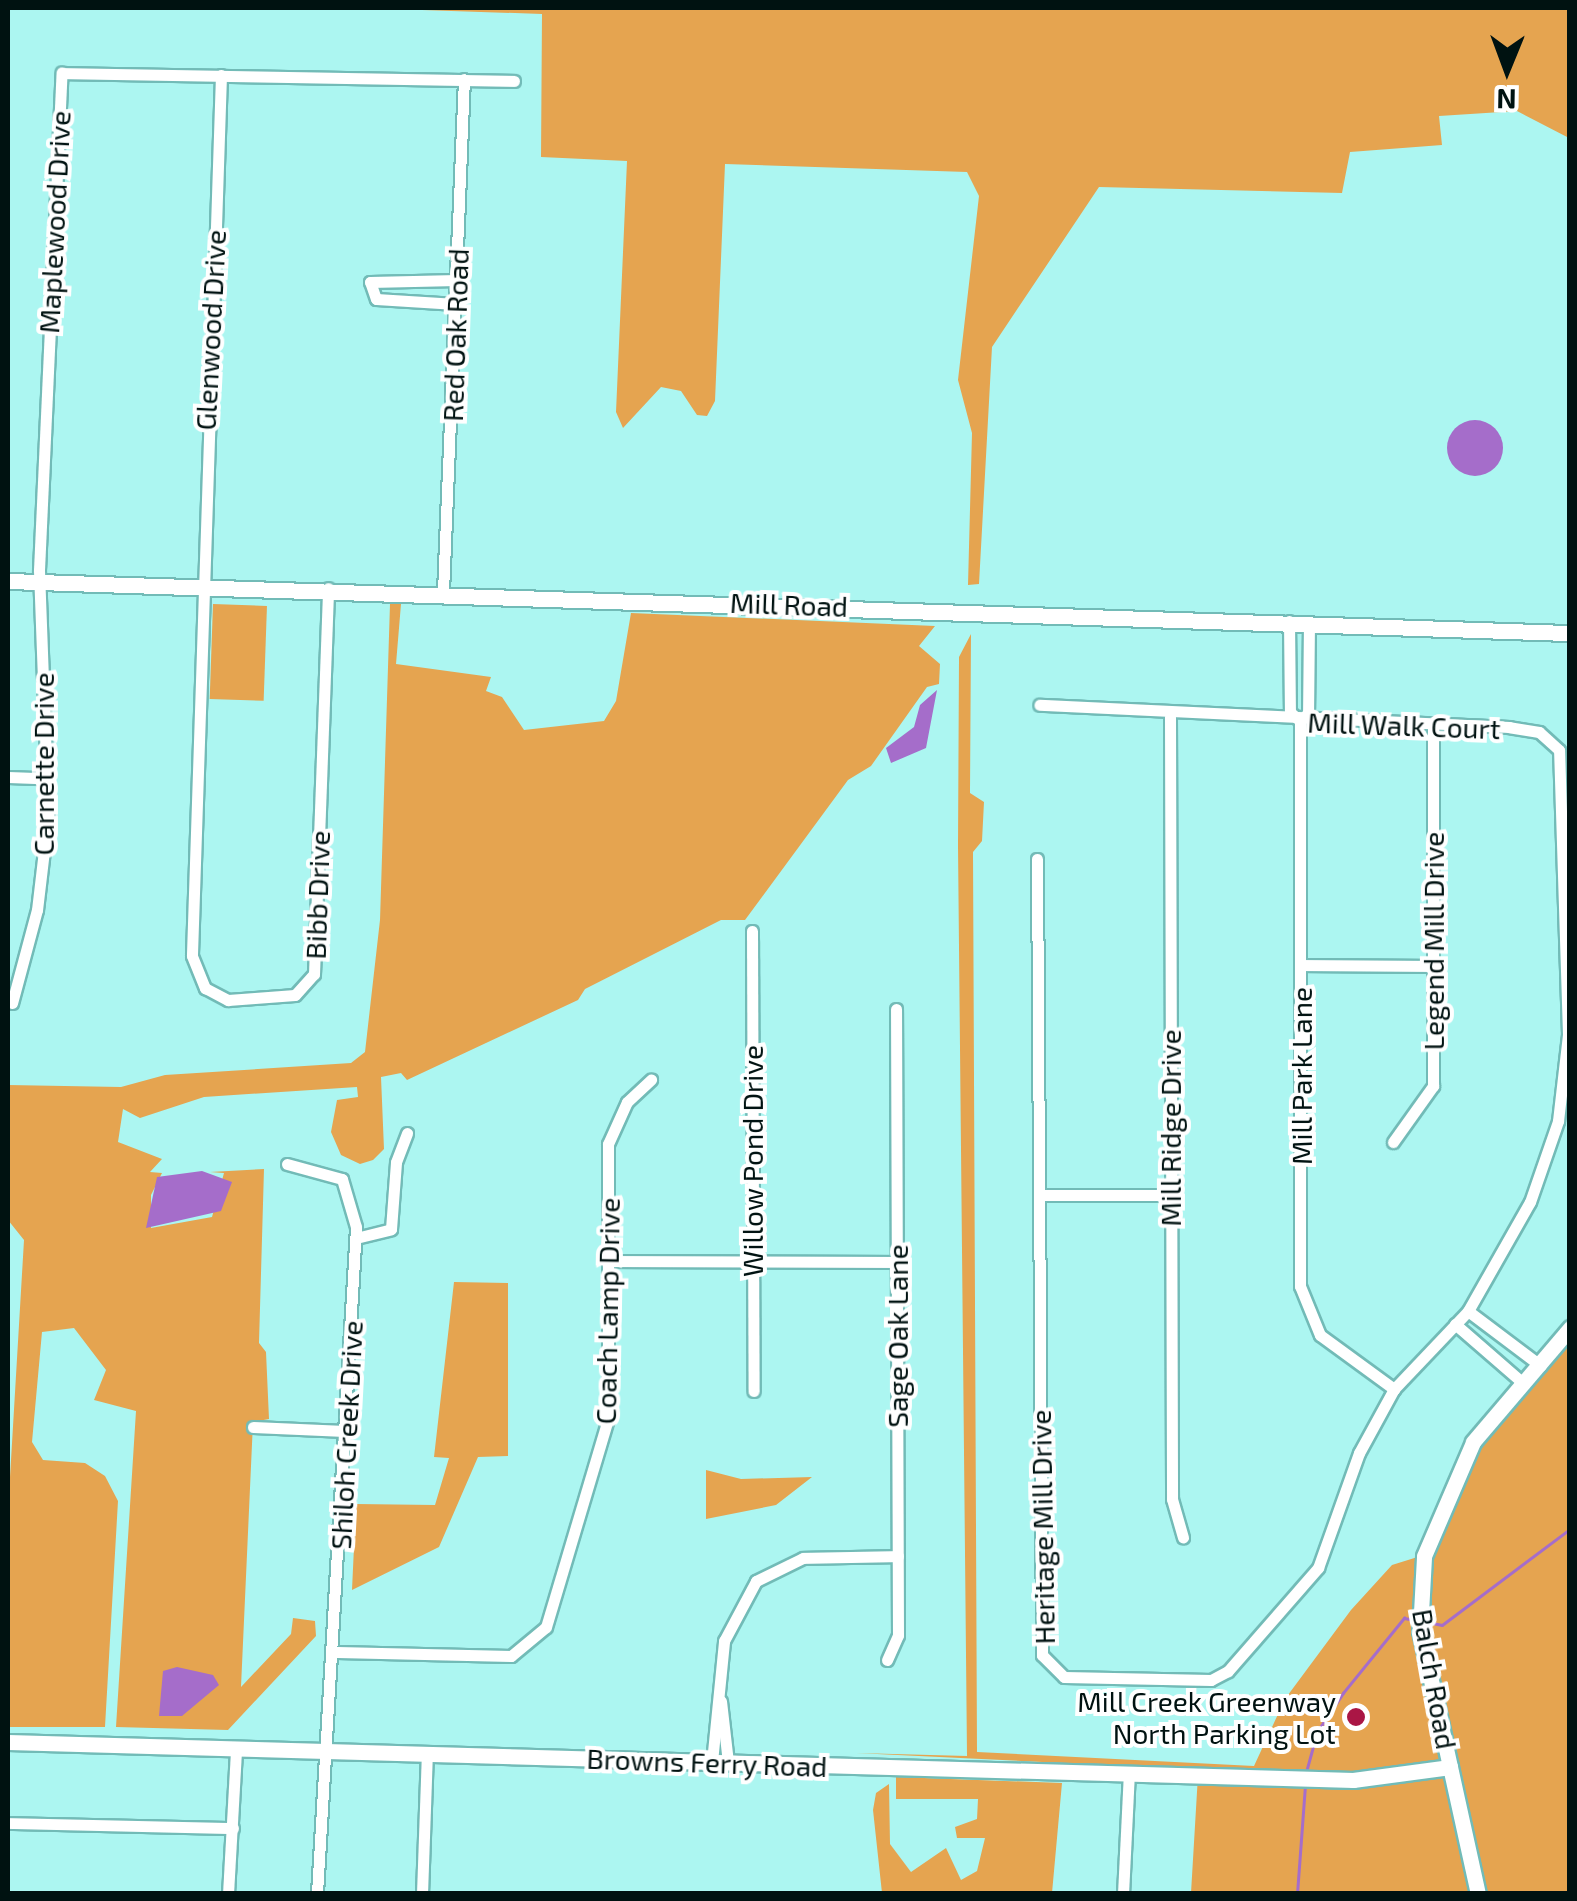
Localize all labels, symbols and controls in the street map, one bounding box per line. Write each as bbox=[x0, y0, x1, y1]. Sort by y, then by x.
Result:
north arrow bbox=[1457, 20, 1557, 120]
text: N bbox=[1496, 83, 1517, 117]
street label: Maplewood Drive bbox=[31, 110, 77, 334]
street label: Glenwood Drive bbox=[188, 229, 232, 431]
street label: Red Oak Road bbox=[435, 248, 475, 422]
street label: Mill Road bbox=[729, 585, 849, 623]
street label: Carnette Drive bbox=[26, 673, 60, 855]
street label: Mill Walk Court bbox=[1306, 705, 1502, 745]
street label: Bibb Drive bbox=[298, 830, 336, 960]
street label: Legend Mill Drive bbox=[1416, 831, 1450, 1051]
street label: Mill Park Lane bbox=[1284, 987, 1318, 1165]
street label: Mill Ridge Drive bbox=[1153, 1029, 1187, 1227]
street label: Willow Pond Drive bbox=[735, 1045, 769, 1277]
street label: Coach Lamp Drive bbox=[588, 1197, 626, 1425]
street label: Sage Oak Lane bbox=[880, 1244, 914, 1428]
street label: Shiloh Creek Drive bbox=[323, 1320, 369, 1550]
street label: Heritage Mill Drive bbox=[1023, 1409, 1061, 1645]
street label: Balch Road bbox=[1406, 1606, 1464, 1752]
place label: Mill Creek Greenway North Parking Lot bbox=[1076, 1684, 1336, 1750]
marker: Mill Creek Greenway North Parking Lot bbox=[1345, 1706, 1367, 1728]
street label: Browns Ferry Road bbox=[586, 1741, 828, 1783]

